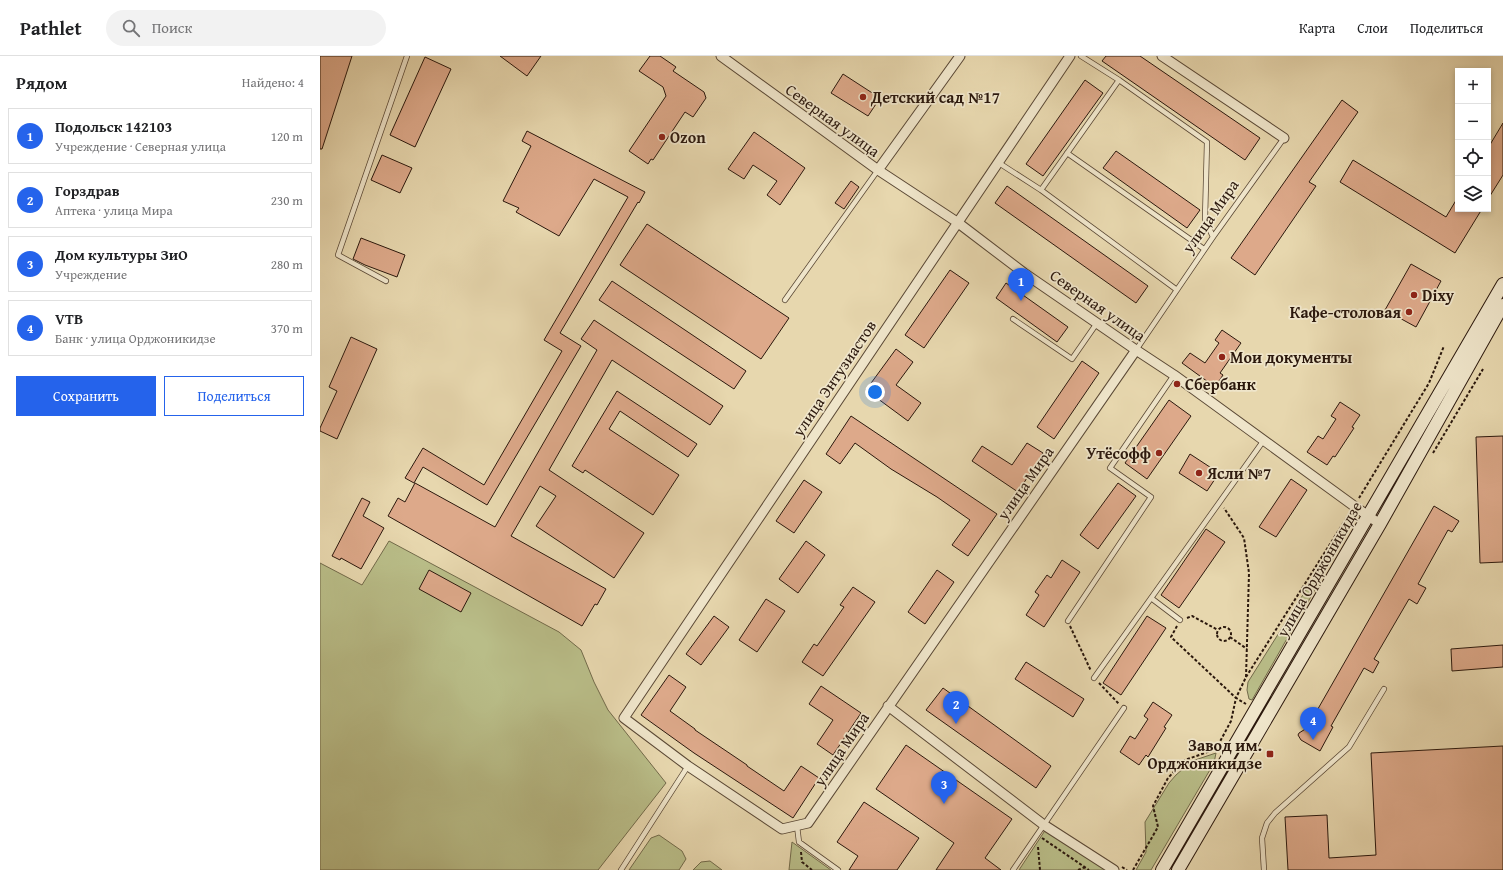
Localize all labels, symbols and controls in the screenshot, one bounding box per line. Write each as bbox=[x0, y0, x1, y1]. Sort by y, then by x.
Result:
search box bbox=[106, 10, 386, 46]
text: Pathlet bbox=[20, 14, 82, 42]
icon: search bbox=[120, 17, 142, 39]
text: Поиск bbox=[152, 17, 192, 38]
text: Карта bbox=[1299, 18, 1335, 38]
text: Слои bbox=[1357, 18, 1388, 38]
text: Поделиться bbox=[1410, 18, 1483, 38]
map controls bbox=[1455, 68, 1491, 212]
button: + bbox=[1455, 68, 1491, 104]
text: Рядом bbox=[16, 70, 67, 95]
text: Найдено: 4 bbox=[242, 73, 304, 92]
street label: Северная улица bbox=[781, 77, 886, 163]
place label: Детский сад №17 bbox=[870, 85, 1000, 109]
marker: Детский сад №17 bbox=[858, 92, 868, 102]
button: − bbox=[1455, 104, 1491, 140]
text: Подольск 142103 bbox=[55, 116, 172, 137]
place label: Ozon bbox=[670, 125, 706, 149]
text: 1 bbox=[27, 127, 33, 146]
text: 120 m bbox=[271, 127, 303, 146]
marker: Ozon bbox=[657, 132, 667, 142]
text: Учреждение · Северная улица bbox=[55, 137, 226, 156]
button: locate bbox=[1455, 140, 1491, 176]
street label: улица Мира bbox=[1175, 174, 1244, 259]
button: layers bbox=[1455, 176, 1491, 212]
text: Горздрав bbox=[55, 180, 120, 201]
text: 2 bbox=[27, 191, 33, 210]
text: 230 m bbox=[271, 191, 303, 210]
text: Аптека · улица Мира bbox=[55, 201, 173, 220]
text: Дом культуры ЗиО bbox=[55, 244, 188, 265]
text: 3 bbox=[27, 255, 33, 274]
text: 280 m bbox=[271, 255, 303, 274]
street label: Северная улица bbox=[1045, 263, 1151, 347]
text: Учреждение bbox=[55, 265, 127, 284]
pin: 1 bbox=[1008, 268, 1034, 301]
place label: Dixy bbox=[1422, 283, 1455, 307]
marker: Dixy bbox=[1409, 290, 1419, 300]
place label: Кафе-столовая bbox=[1290, 300, 1401, 324]
marker: Кафе-столовая bbox=[1404, 307, 1414, 317]
text: VTB bbox=[55, 308, 83, 329]
street label: улица Энтузиастов bbox=[785, 315, 882, 442]
text: 4 bbox=[27, 319, 33, 338]
text: 370 m bbox=[271, 319, 303, 338]
text: Банк · улица Орджоникидзе bbox=[55, 329, 215, 348]
place label: Мои документы bbox=[1230, 345, 1353, 369]
marker: Мои документы bbox=[1217, 352, 1227, 362]
place label: Сбербанк bbox=[1185, 372, 1256, 396]
button: Сохранить bbox=[16, 376, 156, 416]
button: Поделиться bbox=[164, 376, 304, 416]
marker: Сбербанк bbox=[1172, 379, 1182, 389]
your location bbox=[865, 382, 885, 402]
street label: улица Мира bbox=[990, 441, 1059, 526]
place label: Утёсофф bbox=[1086, 441, 1151, 465]
marker: Утёсофф bbox=[1154, 448, 1164, 458]
place label: Ясли №7 bbox=[1206, 461, 1271, 485]
marker: Ясли №7 bbox=[1194, 468, 1204, 478]
street label: улица Орджоникидзе bbox=[1270, 497, 1368, 642]
pin: 2 bbox=[943, 691, 969, 724]
street label: улица Мира bbox=[807, 707, 875, 792]
pin: 4 bbox=[1300, 707, 1326, 740]
place label: Завод им. Орджоникидзе bbox=[1147, 733, 1262, 775]
marker: Завод им. Орджоникидзе bbox=[1265, 749, 1275, 759]
pin: 3 bbox=[931, 771, 957, 804]

